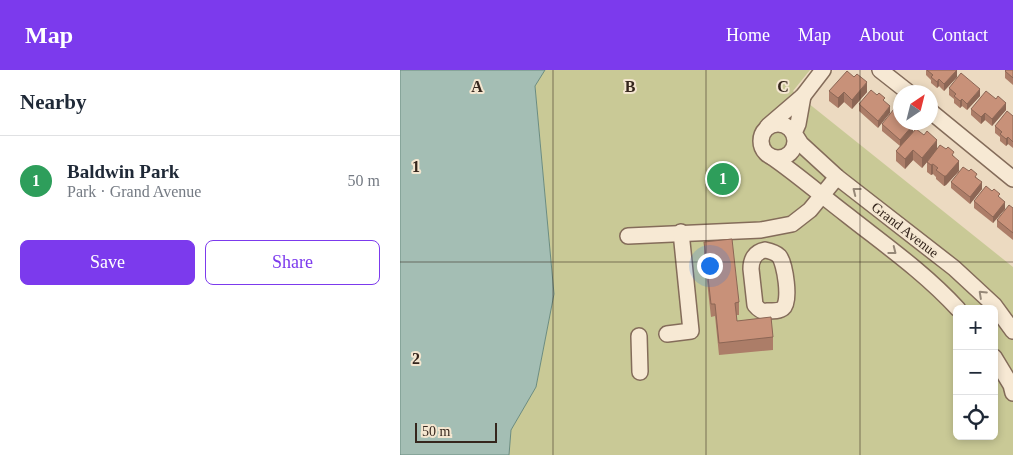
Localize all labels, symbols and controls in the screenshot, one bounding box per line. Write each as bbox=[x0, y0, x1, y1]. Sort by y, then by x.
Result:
text: Map bbox=[25, 22, 73, 48]
text: Home bbox=[726, 25, 770, 45]
text: Map bbox=[798, 25, 831, 45]
text: About bbox=[859, 25, 904, 45]
text: Contact bbox=[932, 25, 988, 45]
text: A bbox=[471, 78, 483, 95]
text: B bbox=[625, 78, 636, 95]
text: C bbox=[777, 78, 789, 95]
north arrow bbox=[893, 85, 938, 130]
text: Nearby bbox=[20, 90, 87, 114]
text: 1 bbox=[412, 158, 420, 175]
pin: 1 bbox=[707, 160, 739, 198]
text: Baldwin Park bbox=[67, 161, 179, 182]
text: 1 bbox=[32, 172, 40, 189]
text: 50 m bbox=[348, 172, 380, 189]
text: Park · Grand Avenue bbox=[67, 183, 201, 200]
one-way arrow bbox=[852, 188, 861, 197]
street label: Grand Avenue bbox=[869, 199, 941, 261]
button: Save bbox=[20, 240, 195, 285]
button: Share bbox=[205, 240, 380, 285]
one-way arrow bbox=[887, 245, 897, 254]
your location bbox=[697, 253, 723, 279]
one-way arrow bbox=[978, 291, 987, 300]
map controls bbox=[953, 305, 998, 440]
button: + bbox=[953, 305, 998, 350]
text: 2 bbox=[412, 350, 420, 367]
button: − bbox=[953, 350, 998, 395]
button: locate bbox=[953, 395, 998, 440]
scale bar bbox=[415, 420, 498, 443]
text: 50 m bbox=[422, 424, 450, 439]

